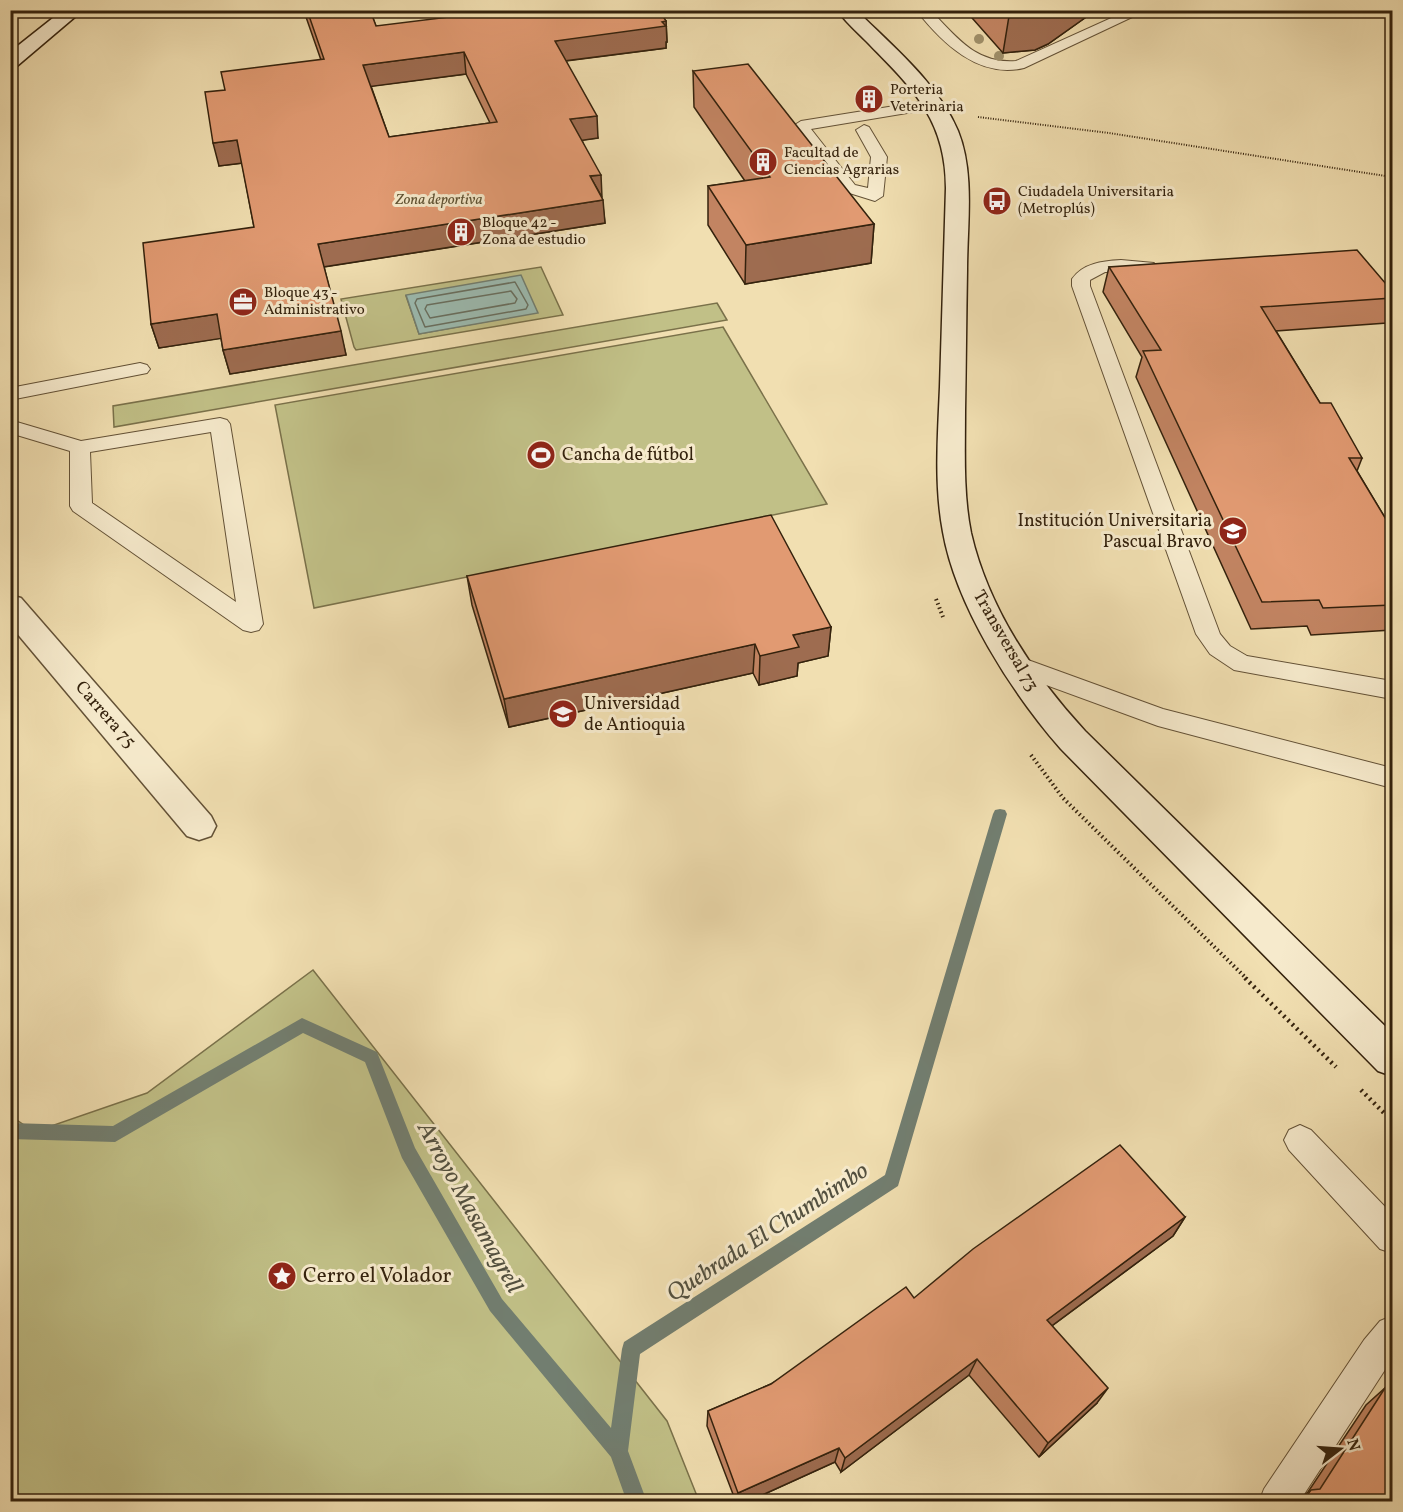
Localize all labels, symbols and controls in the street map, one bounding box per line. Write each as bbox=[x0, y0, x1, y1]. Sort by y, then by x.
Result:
place label: Porteria Veterinaria bbox=[890, 80, 964, 118]
building icon: Porteria Veterinaria bbox=[853, 83, 885, 115]
place label: Facultad de Ciencias Agrarias bbox=[784, 143, 899, 181]
building icon: Facultad de Ciencias Agrarias bbox=[747, 146, 779, 178]
place label: Ciudadela Universitaria (Metroplús) bbox=[1018, 182, 1174, 220]
bus stop icon: Ciudadela Universitaria (Metroplús) bbox=[981, 185, 1013, 217]
park label: Zona deportiva bbox=[394, 190, 483, 211]
place label: Bloque 42 - Zona de estudio bbox=[482, 213, 586, 251]
building icon: Bloque 42 - Zona de estudio bbox=[445, 216, 477, 248]
place label: Bloque 43 - Administrativo bbox=[264, 283, 365, 321]
office icon: Bloque 43 - Administrativo bbox=[227, 286, 259, 318]
sports icon: Cancha de fútbol bbox=[525, 439, 557, 471]
place label: Cancha de fútbol bbox=[562, 443, 694, 468]
place label: Institución Universitaria Pascual Bravo bbox=[1018, 509, 1212, 555]
school or university icon: Institución Universitaria Pascual Bravo bbox=[1217, 515, 1249, 547]
street label: Transversal 73 bbox=[966, 586, 1044, 696]
street label: Carrera 75 bbox=[69, 676, 141, 754]
place label: Universidad de Antioquia bbox=[584, 692, 685, 738]
school or university icon: Universidad de Antioquia bbox=[547, 698, 579, 730]
water label: Arroyo Masamagrell bbox=[407, 1115, 530, 1300]
water label: Quebrada El Chumbimbo bbox=[660, 1155, 876, 1311]
place icon: Cerro el Volador bbox=[266, 1260, 298, 1292]
place label: Cerro el Volador bbox=[303, 1262, 452, 1291]
north arrow bbox=[1310, 1419, 1370, 1479]
text: N bbox=[1340, 1436, 1365, 1454]

